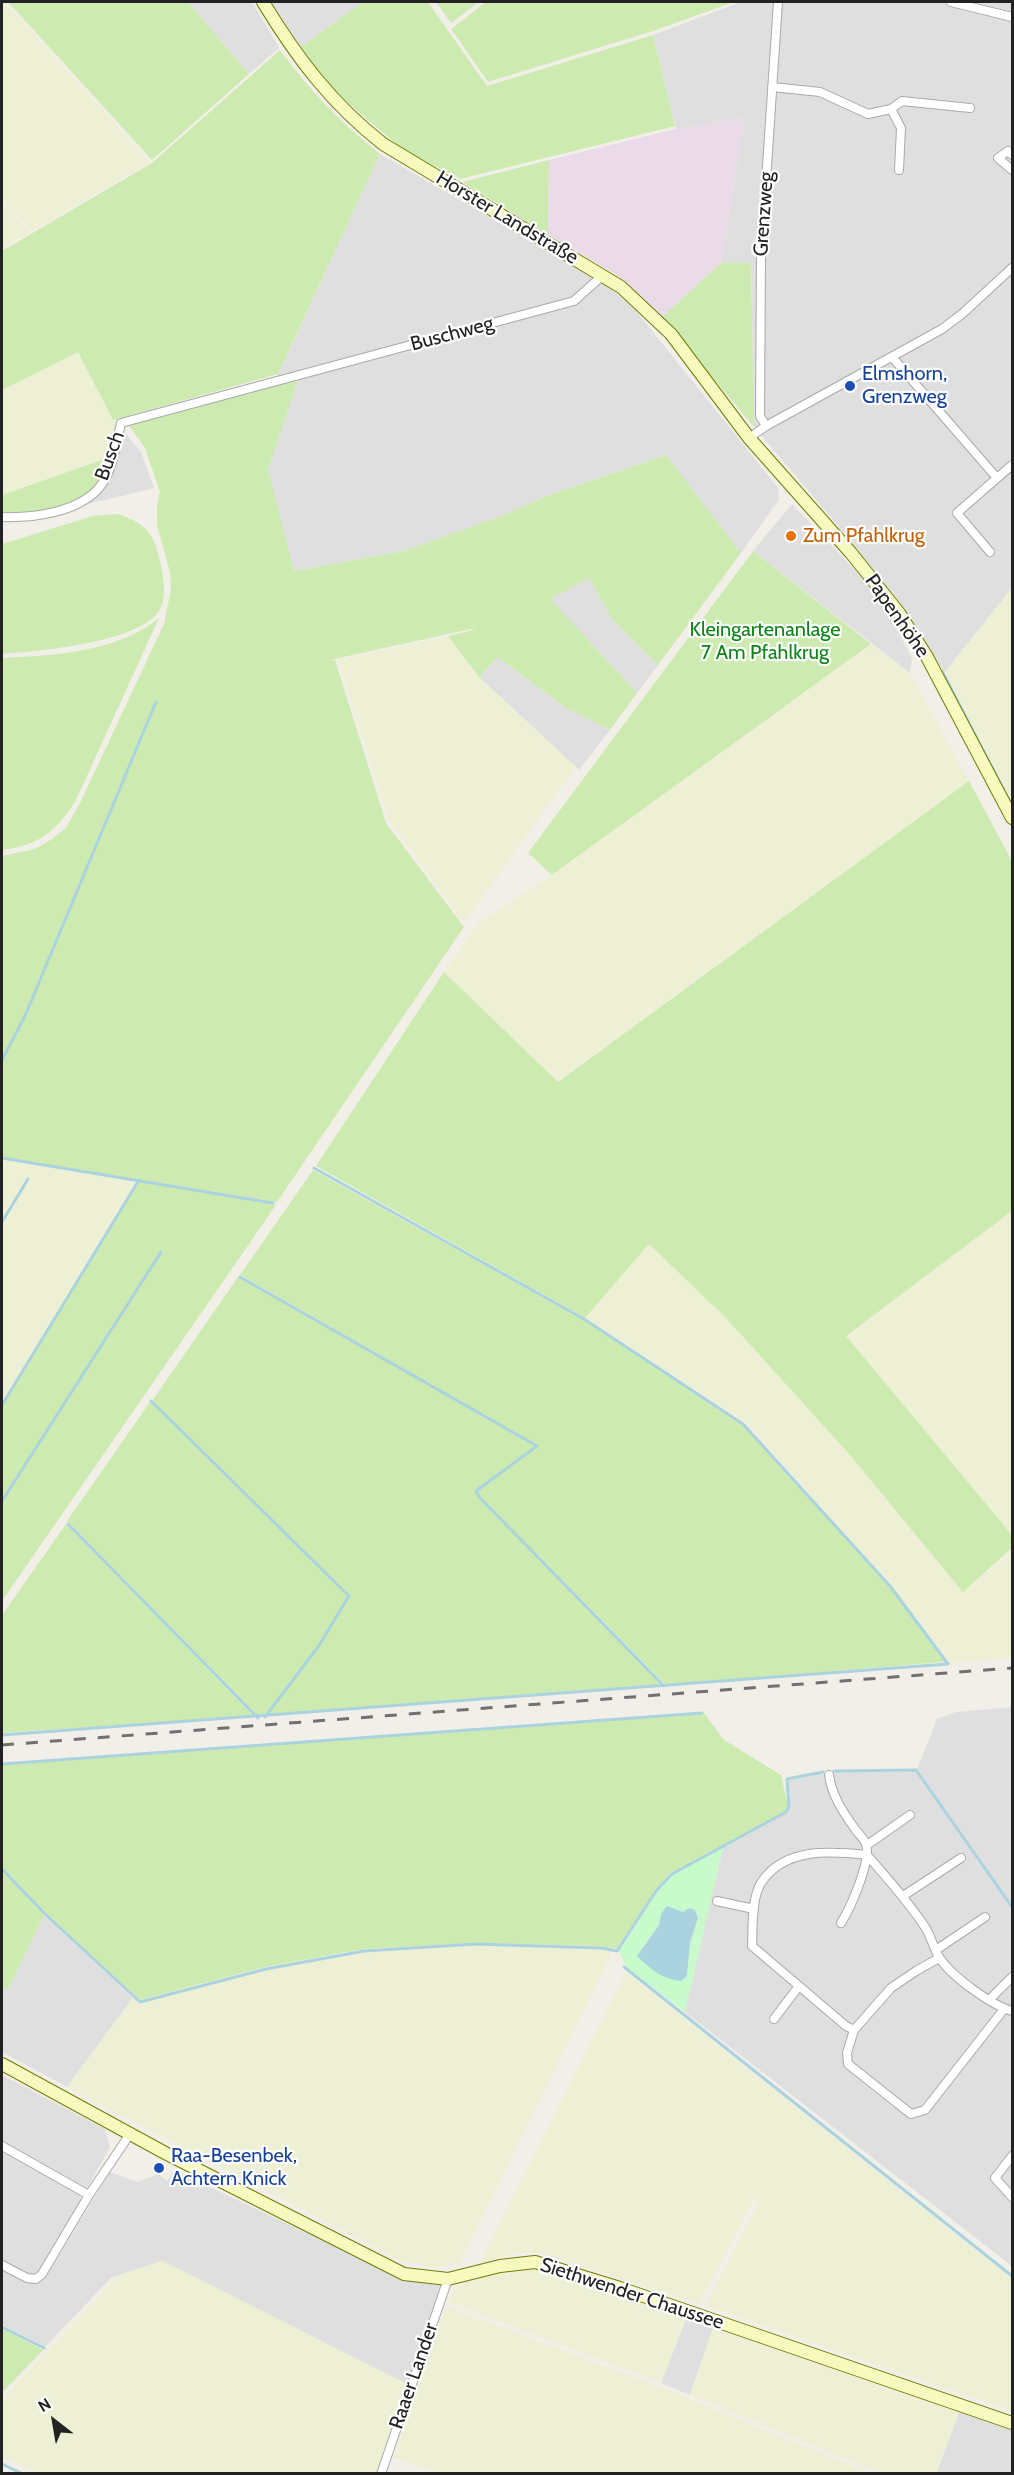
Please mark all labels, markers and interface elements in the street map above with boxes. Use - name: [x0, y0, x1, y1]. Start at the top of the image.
- street label: Horster Landstraße: [432, 166, 582, 270]
- street label: Grenzweg: [749, 171, 779, 257]
- street label: Buschweg: [408, 311, 496, 357]
- place label: Elmshorn, Grenzweg: [862, 362, 947, 409]
- marker: Elmshorn, Grenzweg: [843, 379, 857, 393]
- street label: Busch: [90, 428, 130, 484]
- place label: Zum Pfahlkrug: [803, 524, 925, 548]
- marker: Zum Pfahlkrug: [784, 529, 798, 543]
- street label: Papenhöhe: [860, 570, 934, 662]
- park label: Kleingartenanlage 7 Am Pfahlkrug: [690, 618, 840, 665]
- place label: Raa-Besenbek, Achtern Knick: [171, 2144, 297, 2191]
- marker: Raa-Besenbek, Achtern Knick: [152, 2161, 166, 2175]
- street label: Siethwender Chaussee: [537, 2253, 727, 2335]
- street label: Raaer Lander: [385, 2320, 443, 2432]
- north arrow: [24, 2391, 84, 2451]
- text: N: [35, 2394, 54, 2416]

